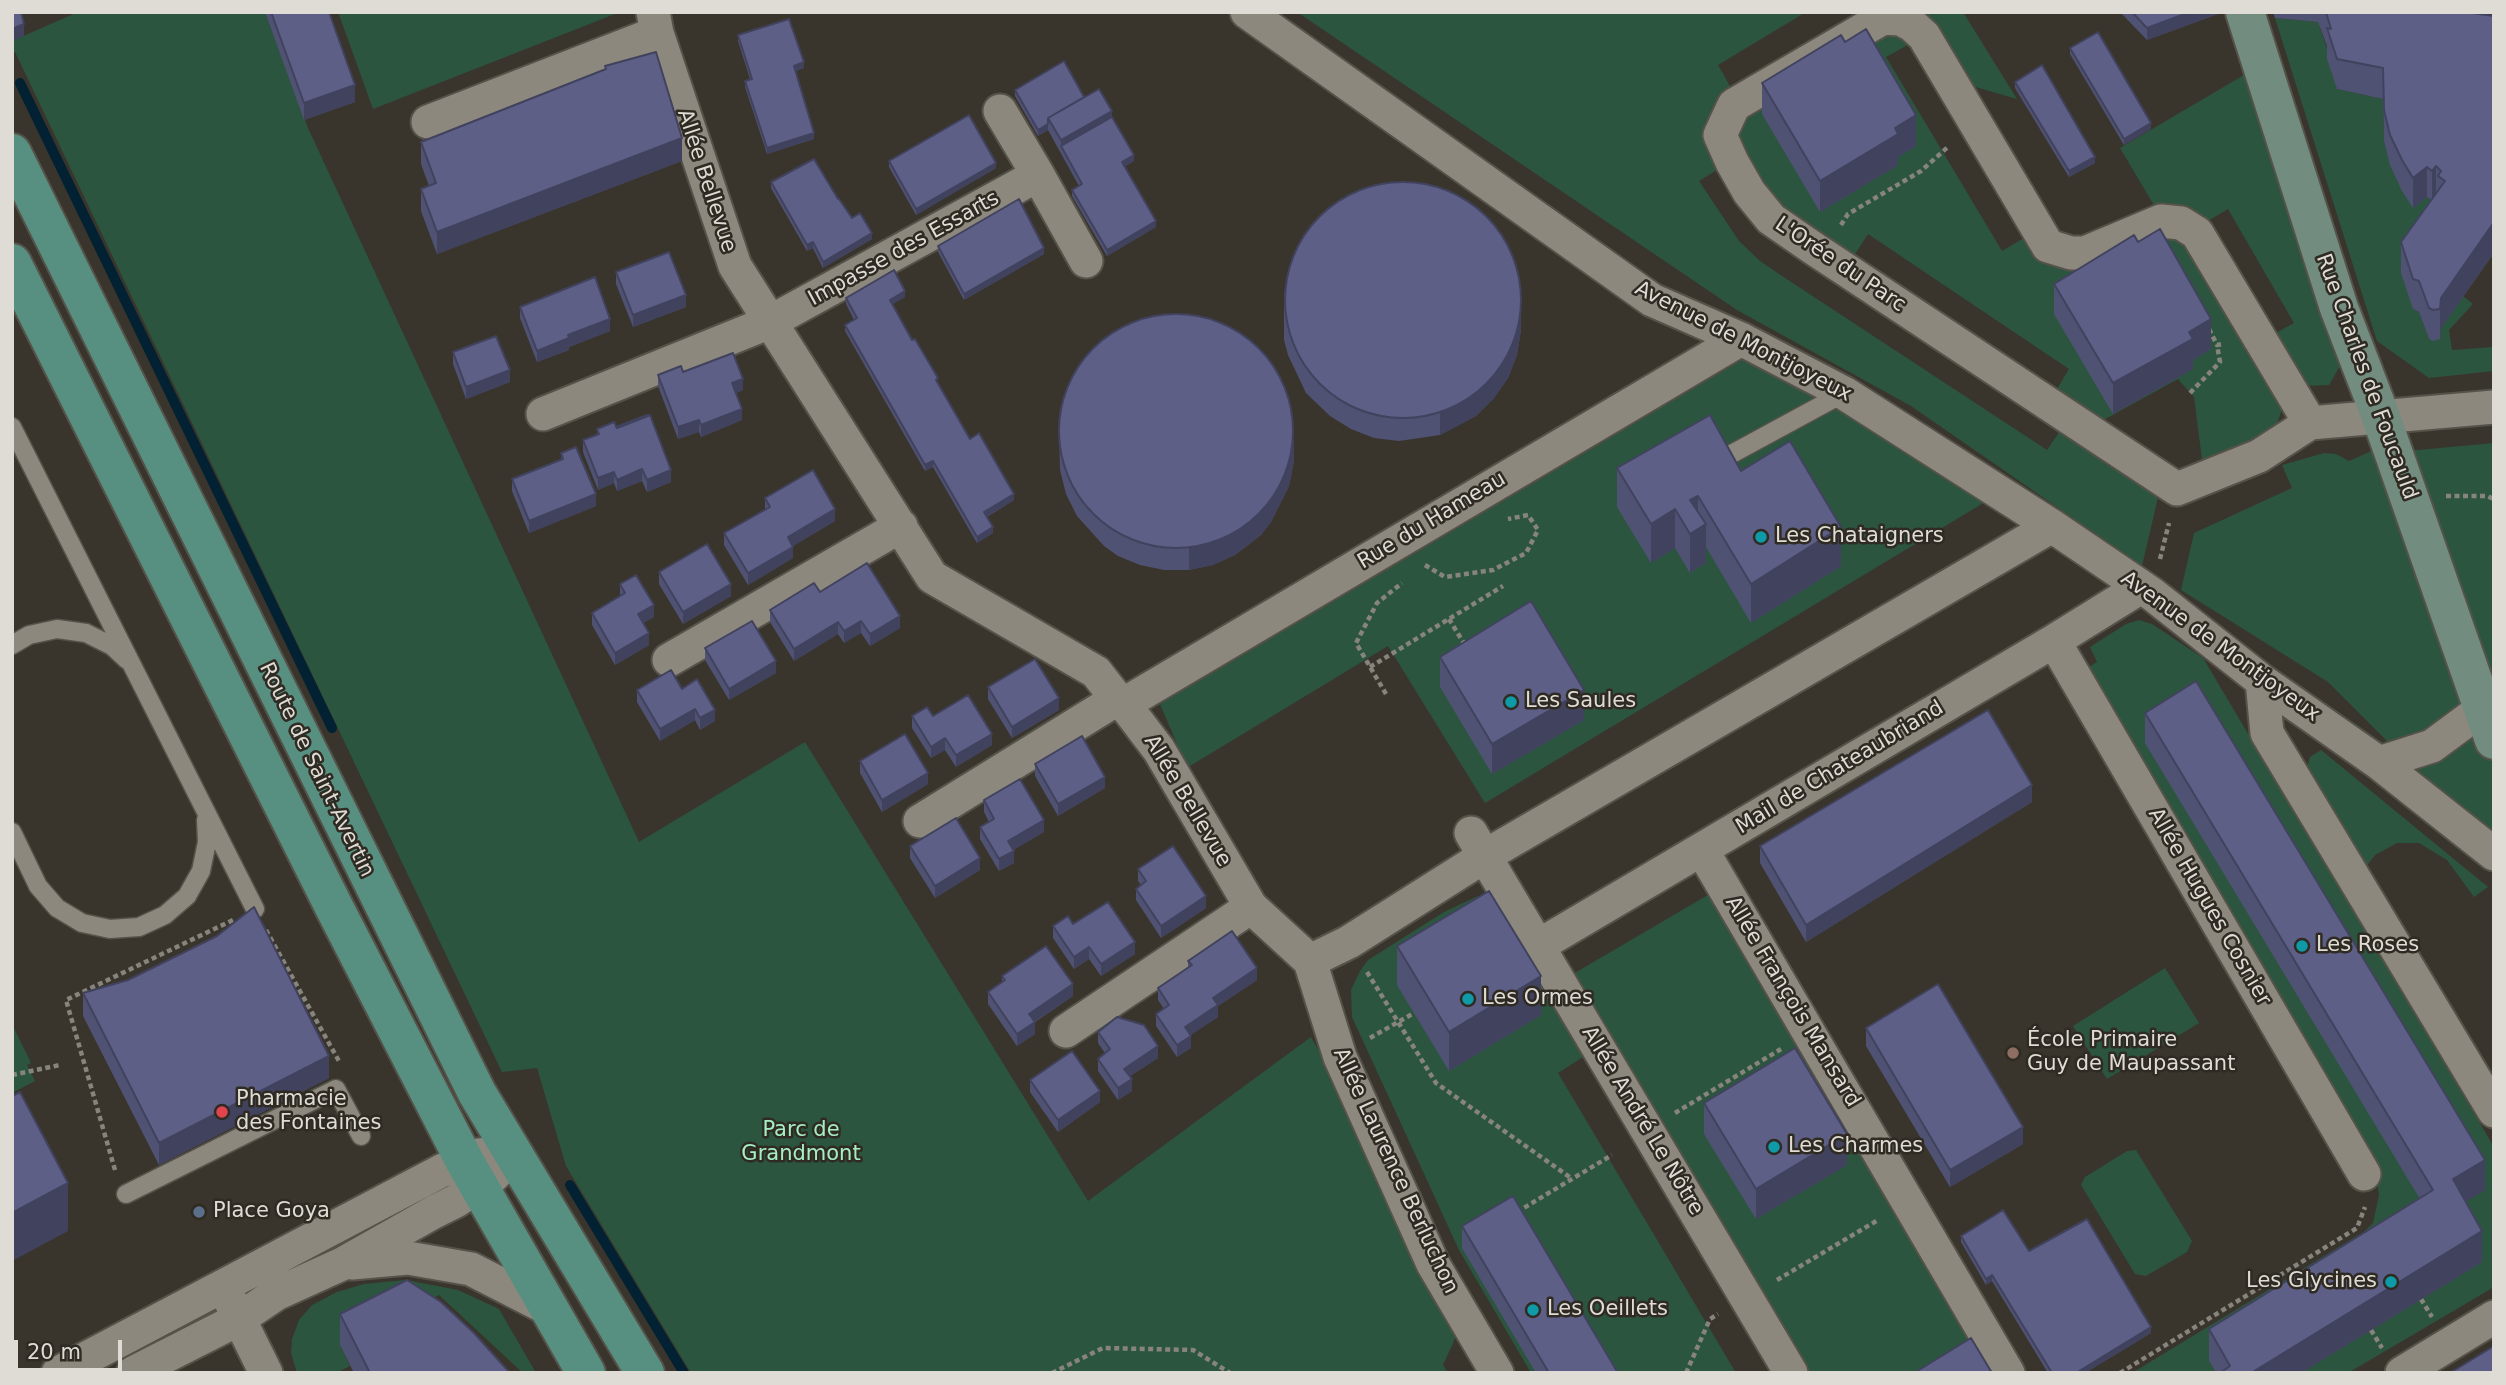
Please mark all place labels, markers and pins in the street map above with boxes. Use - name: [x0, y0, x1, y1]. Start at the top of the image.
- place label: Les Chataigners: [1775, 524, 1944, 550]
- marker: Les Chataigners: [1753, 529, 1769, 545]
- place label: Les Saules: [1525, 689, 1636, 715]
- marker: Les Saules: [1503, 694, 1519, 710]
- place label: Les Roses: [2316, 933, 2419, 959]
- marker: Les Roses: [2294, 938, 2310, 954]
- place label: Les Ormes: [1482, 986, 1593, 1012]
- marker: Les Ormes: [1460, 991, 1476, 1007]
- place label: École Primaire Guy de Maupassant: [2027, 1028, 2235, 1078]
- marker: École Primaire Guy de Maupassant: [2005, 1045, 2021, 1061]
- place label: Pharmacie des Fontaines: [236, 1087, 381, 1137]
- marker: Pharmacie des Fontaines: [214, 1104, 230, 1120]
- place label: Les Charmes: [1788, 1134, 1923, 1160]
- marker: Les Charmes: [1766, 1139, 1782, 1155]
- place label: Place Goya: [213, 1199, 330, 1225]
- marker: Place Goya: [191, 1204, 207, 1220]
- place label: Les Glycines: [2246, 1269, 2377, 1295]
- marker: Les Glycines: [2383, 1274, 2399, 1290]
- place label: Les Oeillets: [1547, 1297, 1668, 1323]
- marker: Les Oeillets: [1525, 1302, 1541, 1318]

